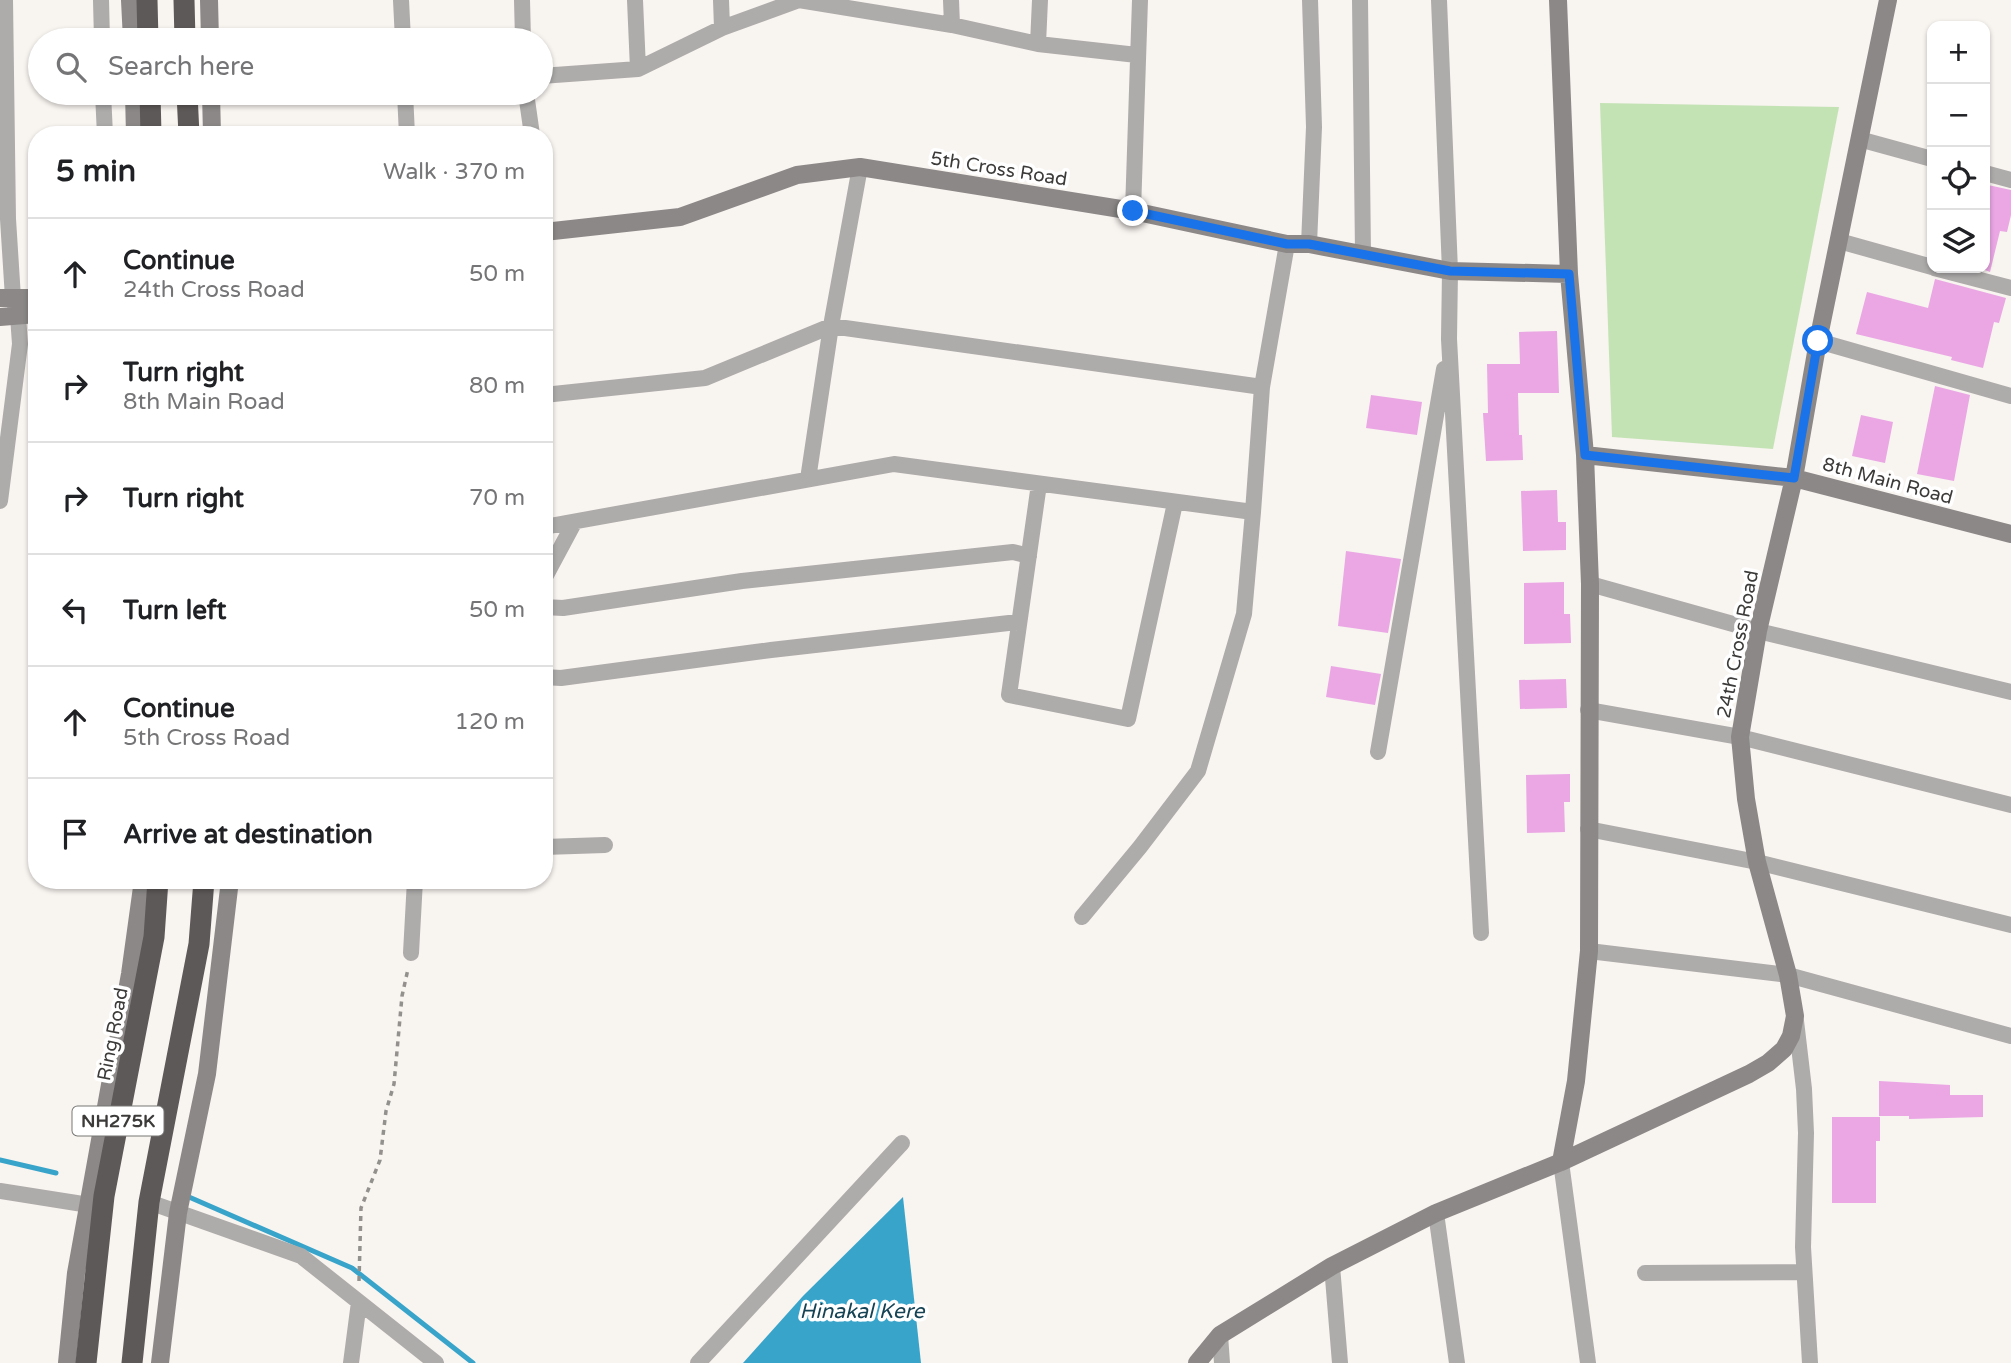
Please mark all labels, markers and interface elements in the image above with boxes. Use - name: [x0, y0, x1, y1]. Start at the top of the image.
- map controls: [1927, 21, 1990, 273]
- button: +: [1927, 21, 1990, 84]
- search box: [28, 28, 553, 105]
- icon: search: [52, 48, 90, 86]
- text: Search here: [108, 51, 254, 82]
- button: −: [1927, 84, 1990, 147]
- street label: 5th Cross Road: [929, 147, 1069, 191]
- button: locate: [1927, 147, 1990, 210]
- text: 5 min: [56, 153, 136, 190]
- text: Walk · 370 m: [383, 158, 525, 186]
- route end: [1117, 195, 1148, 226]
- button: layers: [1927, 210, 1990, 273]
- text: Continue: [123, 245, 235, 276]
- icon: ahead: [56, 255, 94, 293]
- text: 50 m: [469, 260, 525, 288]
- text: 24th Cross Road: [123, 276, 305, 304]
- route start: [1802, 325, 1833, 356]
- text: Turn right: [123, 357, 244, 388]
- icon: right: [56, 367, 94, 405]
- text: 80 m: [469, 372, 525, 400]
- text: 8th Main Road: [123, 388, 285, 416]
- street label: 8th Main Road: [1820, 453, 1955, 509]
- icon: right: [56, 479, 94, 517]
- text: Turn right: [123, 483, 244, 514]
- text: 70 m: [469, 484, 525, 512]
- street label: 24th Cross Road: [1713, 568, 1763, 720]
- icon: left: [56, 591, 94, 629]
- text: Turn left: [123, 595, 226, 626]
- text: 50 m: [469, 596, 525, 624]
- text: Continue: [123, 693, 235, 724]
- icon: ahead: [56, 703, 94, 741]
- text: 120 m: [455, 708, 525, 736]
- text: 5th Cross Road: [123, 724, 290, 752]
- icon: arrive: [56, 815, 94, 853]
- text: Arrive at destination: [123, 819, 373, 850]
- street label: Ring Road: [93, 986, 133, 1083]
- road number: NH275K: [72, 1106, 164, 1136]
- water label: Hinakal Kere: [800, 1299, 925, 1324]

